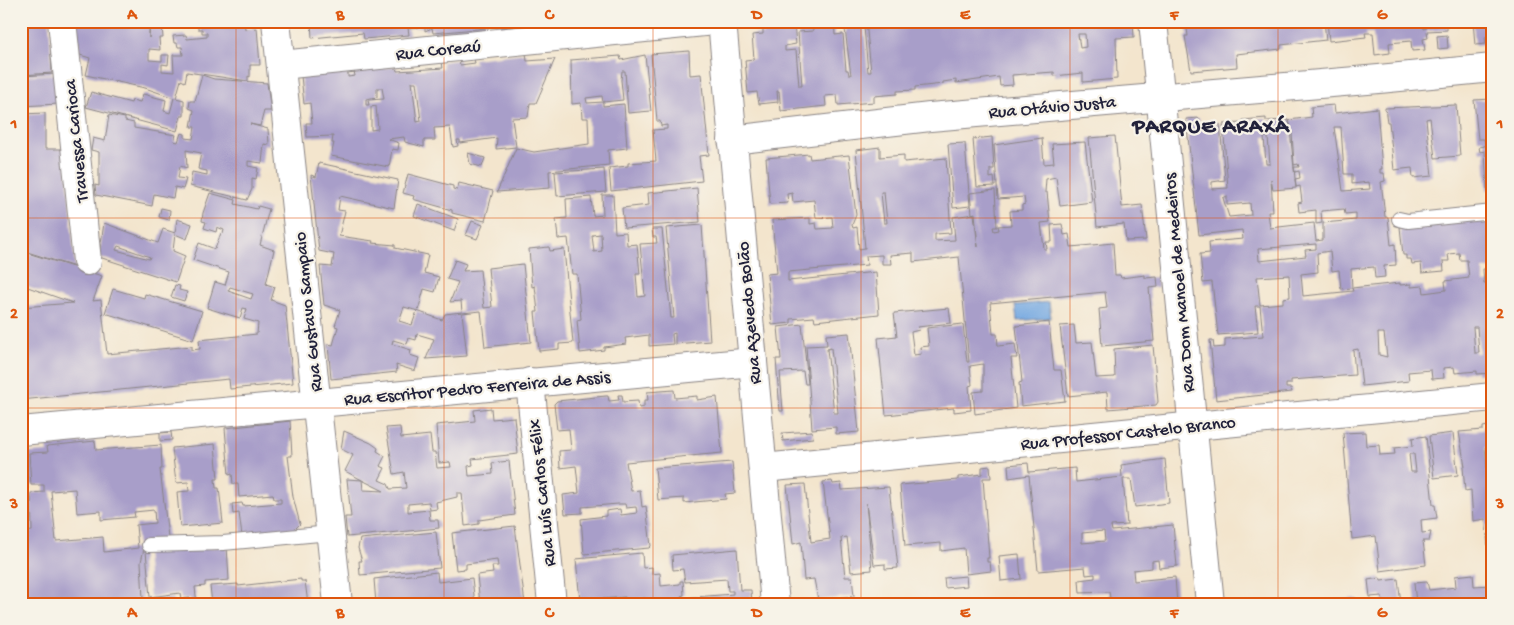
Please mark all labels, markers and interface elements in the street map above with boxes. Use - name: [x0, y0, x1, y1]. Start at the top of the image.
- text: A: [126, 7, 138, 26]
- text: B: [335, 7, 345, 26]
- text: C: [544, 7, 555, 26]
- text: D: [750, 7, 763, 26]
- text: E: [960, 7, 971, 26]
- text: F: [1169, 7, 1180, 26]
- text: G: [1377, 7, 1388, 26]
- street label: Rua Coreaú: [395, 37, 482, 66]
- street label: Travessa Carioca: [60, 77, 94, 204]
- street label: Rua Otávio Justa: [988, 92, 1118, 125]
- district label: PARQUE ARAXÁ: [1131, 115, 1291, 141]
- text: 1: [10, 116, 17, 135]
- text: 1: [1496, 116, 1503, 135]
- street label: Rua Dom Manoel de Medeiros: [1160, 171, 1201, 393]
- street label: Rua Gustavo Sampaio: [291, 231, 328, 393]
- street label: Rua Azevedo Bolão: [734, 241, 767, 385]
- text: 2: [10, 306, 18, 325]
- text: 2: [1496, 306, 1504, 325]
- street label: Rua Escritor Pedro Ferreira de Assis: [343, 367, 612, 412]
- street label: Rua Professor Castelo Branco: [1020, 413, 1237, 456]
- street label: Rua Luís Carlos Félix: [525, 417, 562, 567]
- text: 3: [9, 496, 18, 515]
- text: 3: [1495, 496, 1504, 515]
- text: A: [126, 605, 138, 624]
- text: B: [335, 605, 345, 624]
- text: C: [544, 605, 555, 624]
- text: D: [750, 605, 763, 624]
- text: E: [960, 605, 971, 624]
- text: F: [1169, 605, 1180, 624]
- text: G: [1377, 605, 1388, 624]

